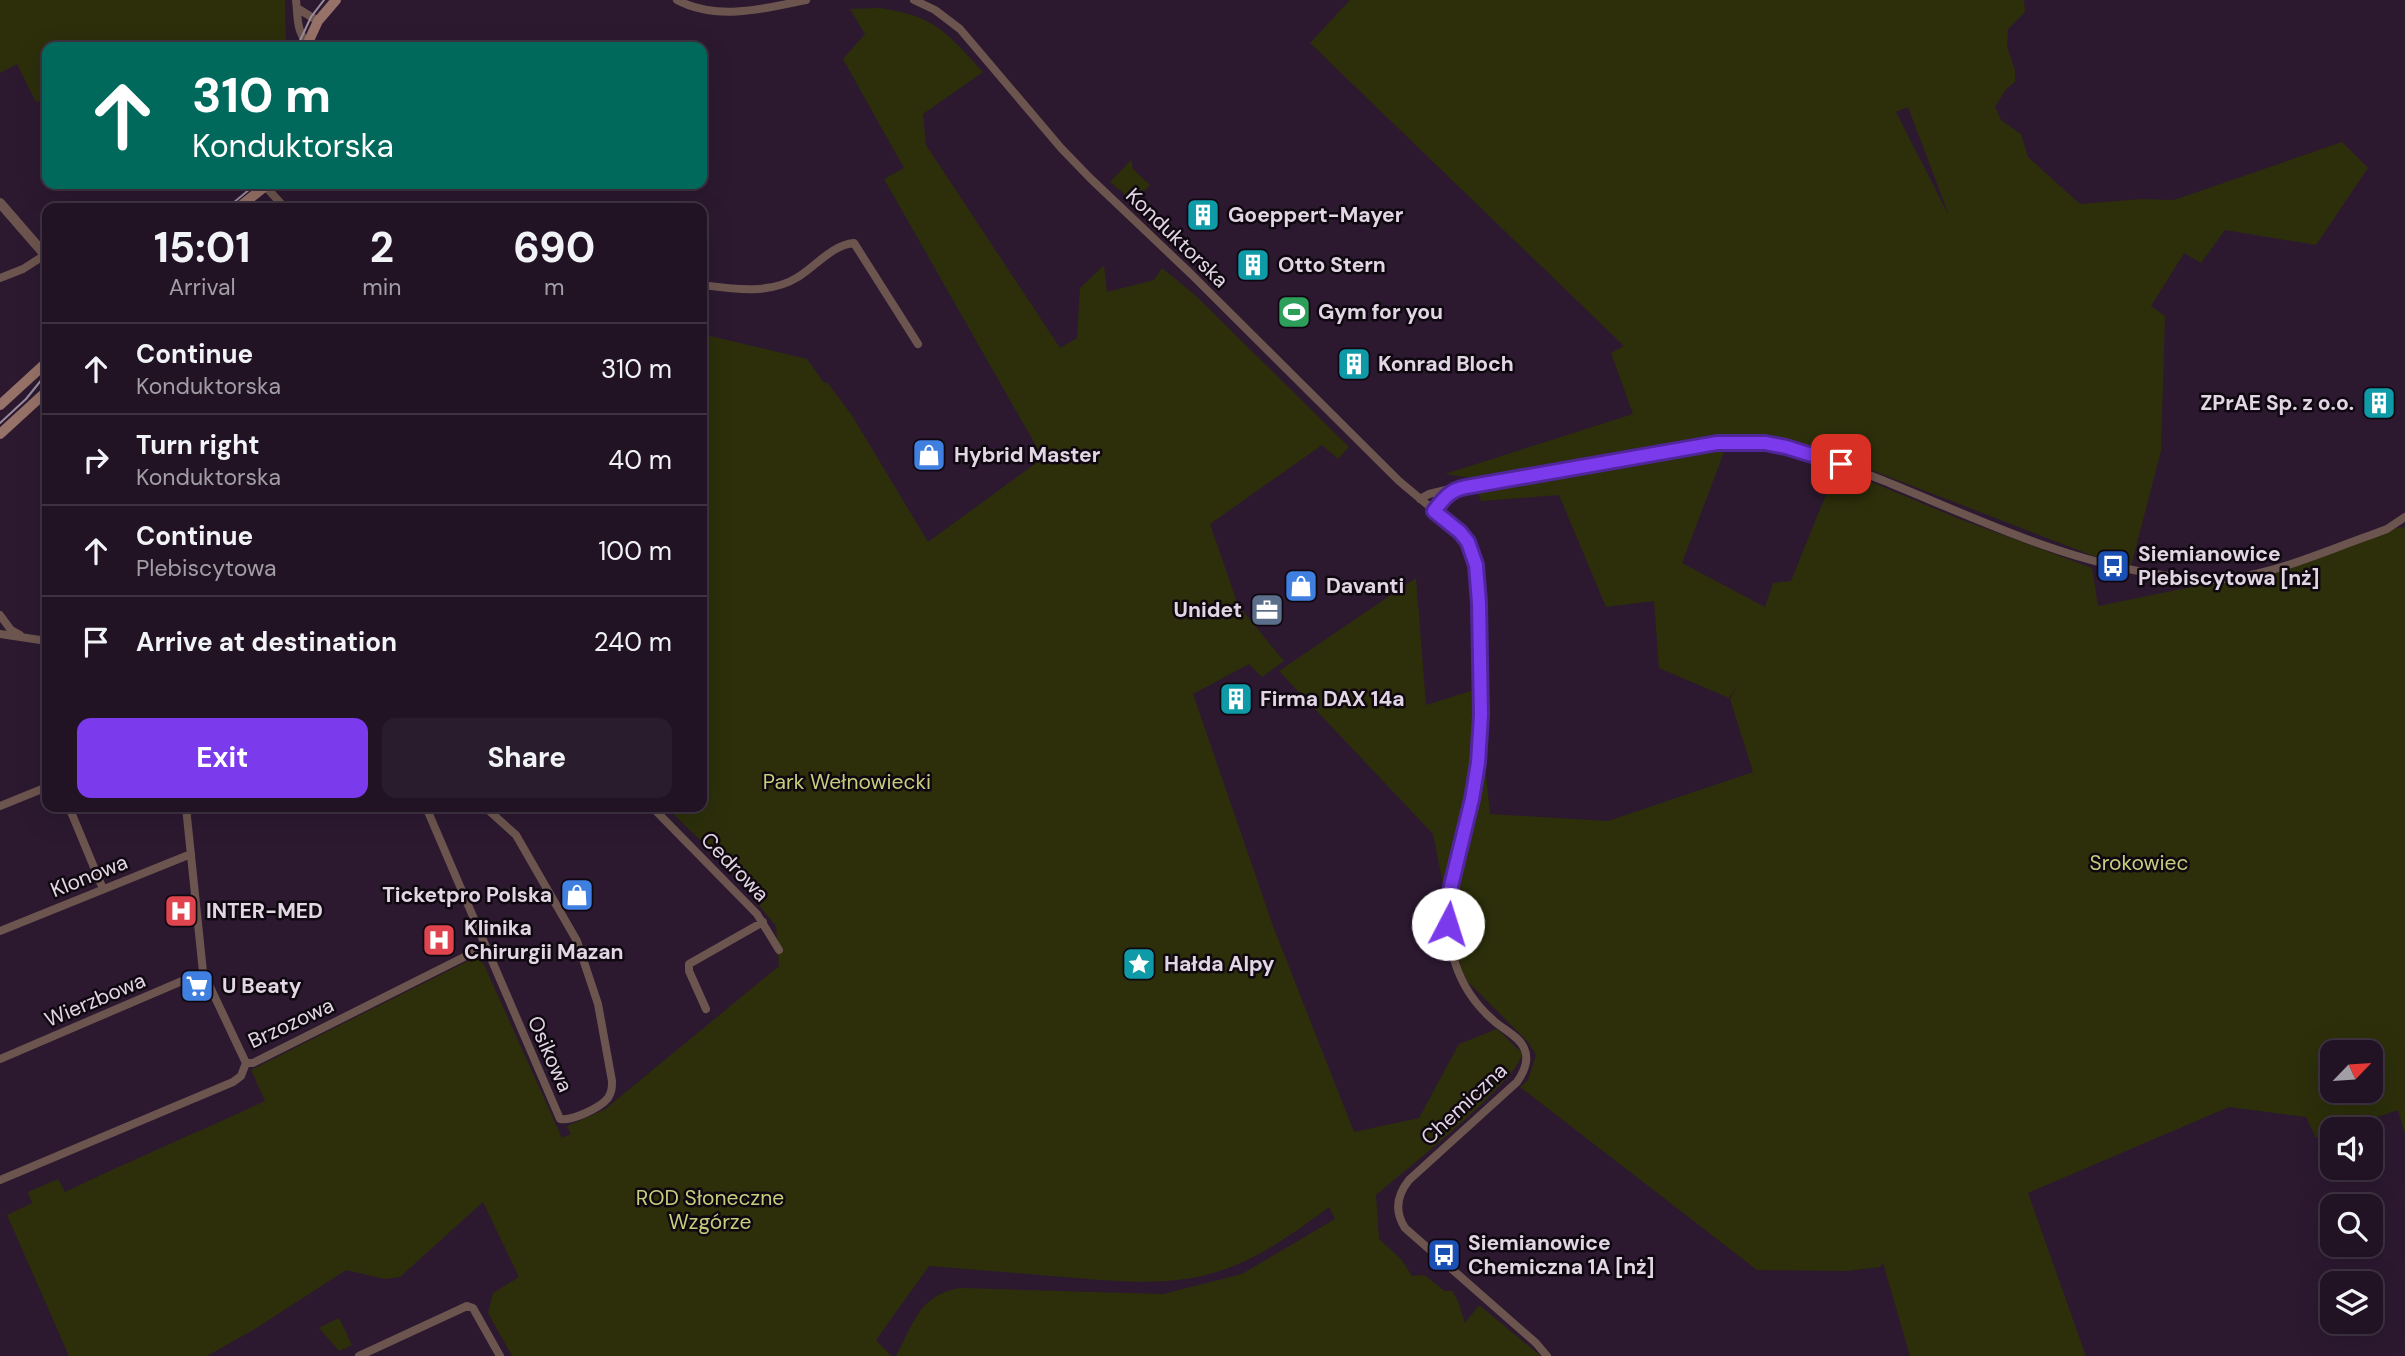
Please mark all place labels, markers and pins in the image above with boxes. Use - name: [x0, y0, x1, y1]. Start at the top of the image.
- building icon: Goeppert-Mayer: [1184, 196, 1222, 234]
- place label: Goeppert-Mayer: [1228, 201, 1404, 229]
- building icon: Otto Stern: [1234, 246, 1272, 284]
- place label: Otto Stern: [1278, 251, 1386, 279]
- sports icon: Gym for you: [1275, 293, 1313, 331]
- place label: Gym for you: [1318, 298, 1443, 326]
- building icon: Konrad Bloch: [1335, 345, 1373, 383]
- place label: Konrad Bloch: [1378, 350, 1514, 378]
- building icon: ZPrAE Sp. z o.o.: [2360, 384, 2398, 422]
- place label: ZPrAE Sp. z o.o.: [2200, 389, 2354, 417]
- pin: [1811, 434, 1871, 494]
- shop icon: Hybrid Master: [910, 436, 948, 474]
- place label: Hybrid Master: [954, 441, 1101, 469]
- place label: Siemianowice Plebiscytowa [nż]: [2138, 540, 2320, 592]
- bus stop icon: Siemianowice Plebiscytowa [nż]: [2094, 547, 2132, 585]
- shop icon: Davanti: [1282, 567, 1320, 605]
- place label: Davanti: [1326, 572, 1404, 600]
- office icon: Unidet: [1248, 591, 1286, 629]
- place label: Unidet: [1174, 596, 1242, 624]
- building icon: Firma DAX 14a: [1217, 680, 1255, 718]
- place label: Firma DAX 14a: [1260, 685, 1404, 713]
- shop icon: Ticketpro Polska: [558, 876, 596, 914]
- place label: Ticketpro Polska: [382, 881, 552, 909]
- hospital icon: INTER-MED: [162, 892, 200, 930]
- place label: INTER-MED: [206, 897, 323, 925]
- place label: Klinika Chirurgii Mazan: [464, 914, 624, 966]
- hospital icon: Klinika Chirurgii Mazan: [420, 921, 458, 959]
- place icon: Hałda Alpy: [1120, 945, 1158, 983]
- place label: Hałda Alpy: [1164, 950, 1275, 978]
- supermarket icon: U Beaty: [178, 967, 216, 1005]
- place label: U Beaty: [222, 972, 302, 1000]
- place label: Siemianowice Chemiczna 1A [nż]: [1468, 1229, 1654, 1281]
- bus stop icon: Siemianowice Chemiczna 1A [nż]: [1425, 1236, 1463, 1274]

